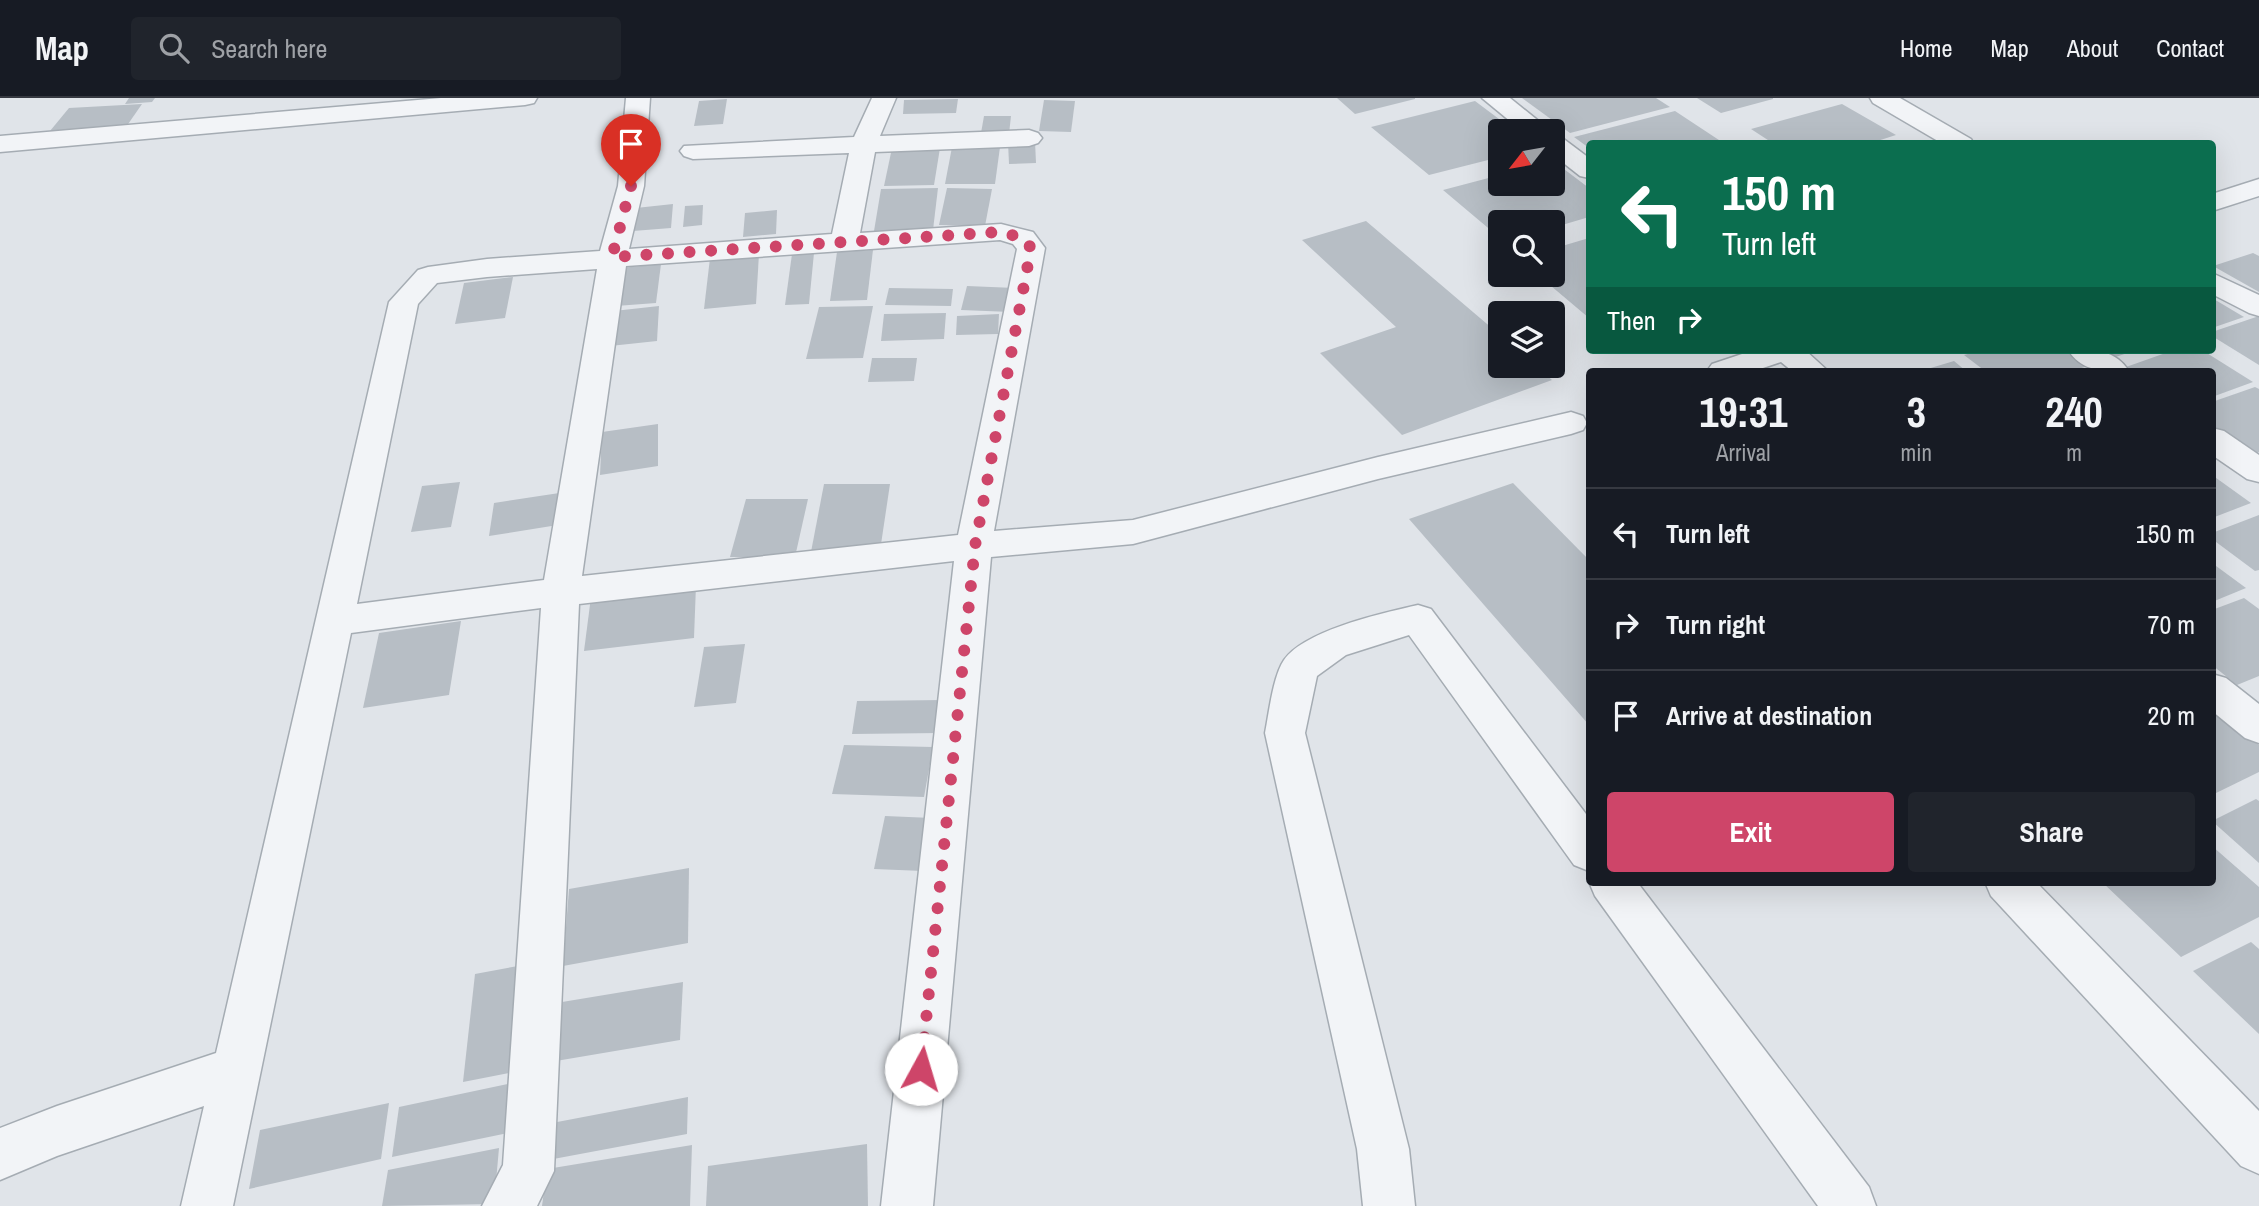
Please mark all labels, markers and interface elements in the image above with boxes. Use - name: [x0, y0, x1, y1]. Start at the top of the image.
- search box: [131, 17, 621, 80]
- text: Map: [35, 26, 89, 70]
- icon: search: [155, 29, 193, 67]
- text: Search here: [211, 31, 327, 66]
- text: Home: [1900, 32, 1952, 64]
- text: Map: [1990, 32, 2029, 64]
- text: About: [2067, 32, 2118, 64]
- text: Contact: [2156, 32, 2224, 64]
- pin: [601, 114, 661, 186]
- north arrow: [1488, 119, 1564, 196]
- map controls: [1488, 119, 1565, 378]
- icon: arrive: [612, 125, 650, 163]
- text: 150 m: [1722, 159, 1836, 225]
- icon: left: [1607, 168, 1698, 259]
- button: search: [1488, 210, 1565, 287]
- text: Turn left: [1722, 222, 1816, 265]
- button: layers: [1488, 301, 1565, 378]
- icon: right: [1670, 301, 1708, 339]
- text: Then: [1607, 303, 1656, 338]
- text: 19:31: [1699, 384, 1787, 440]
- text: 3: [1907, 384, 1926, 440]
- text: 240: [2045, 384, 2103, 440]
- text: Arrival: [1716, 437, 1771, 468]
- text: min: [1901, 437, 1932, 468]
- text: m: [2066, 437, 2082, 468]
- icon: left: [1607, 515, 1645, 553]
- text: Turn left: [1666, 516, 1750, 551]
- text: 150 m: [2136, 516, 2195, 551]
- icon: right: [1607, 606, 1645, 644]
- text: Turn right: [1666, 607, 1765, 642]
- text: 70 m: [2148, 607, 2195, 642]
- icon: arrive: [1607, 697, 1645, 735]
- text: Arrive at destination: [1666, 698, 1872, 733]
- text: 20 m: [2148, 698, 2195, 733]
- button: Exit: [1607, 792, 1894, 872]
- button: Share: [1908, 792, 2195, 872]
- position arrow: [884, 1032, 958, 1106]

